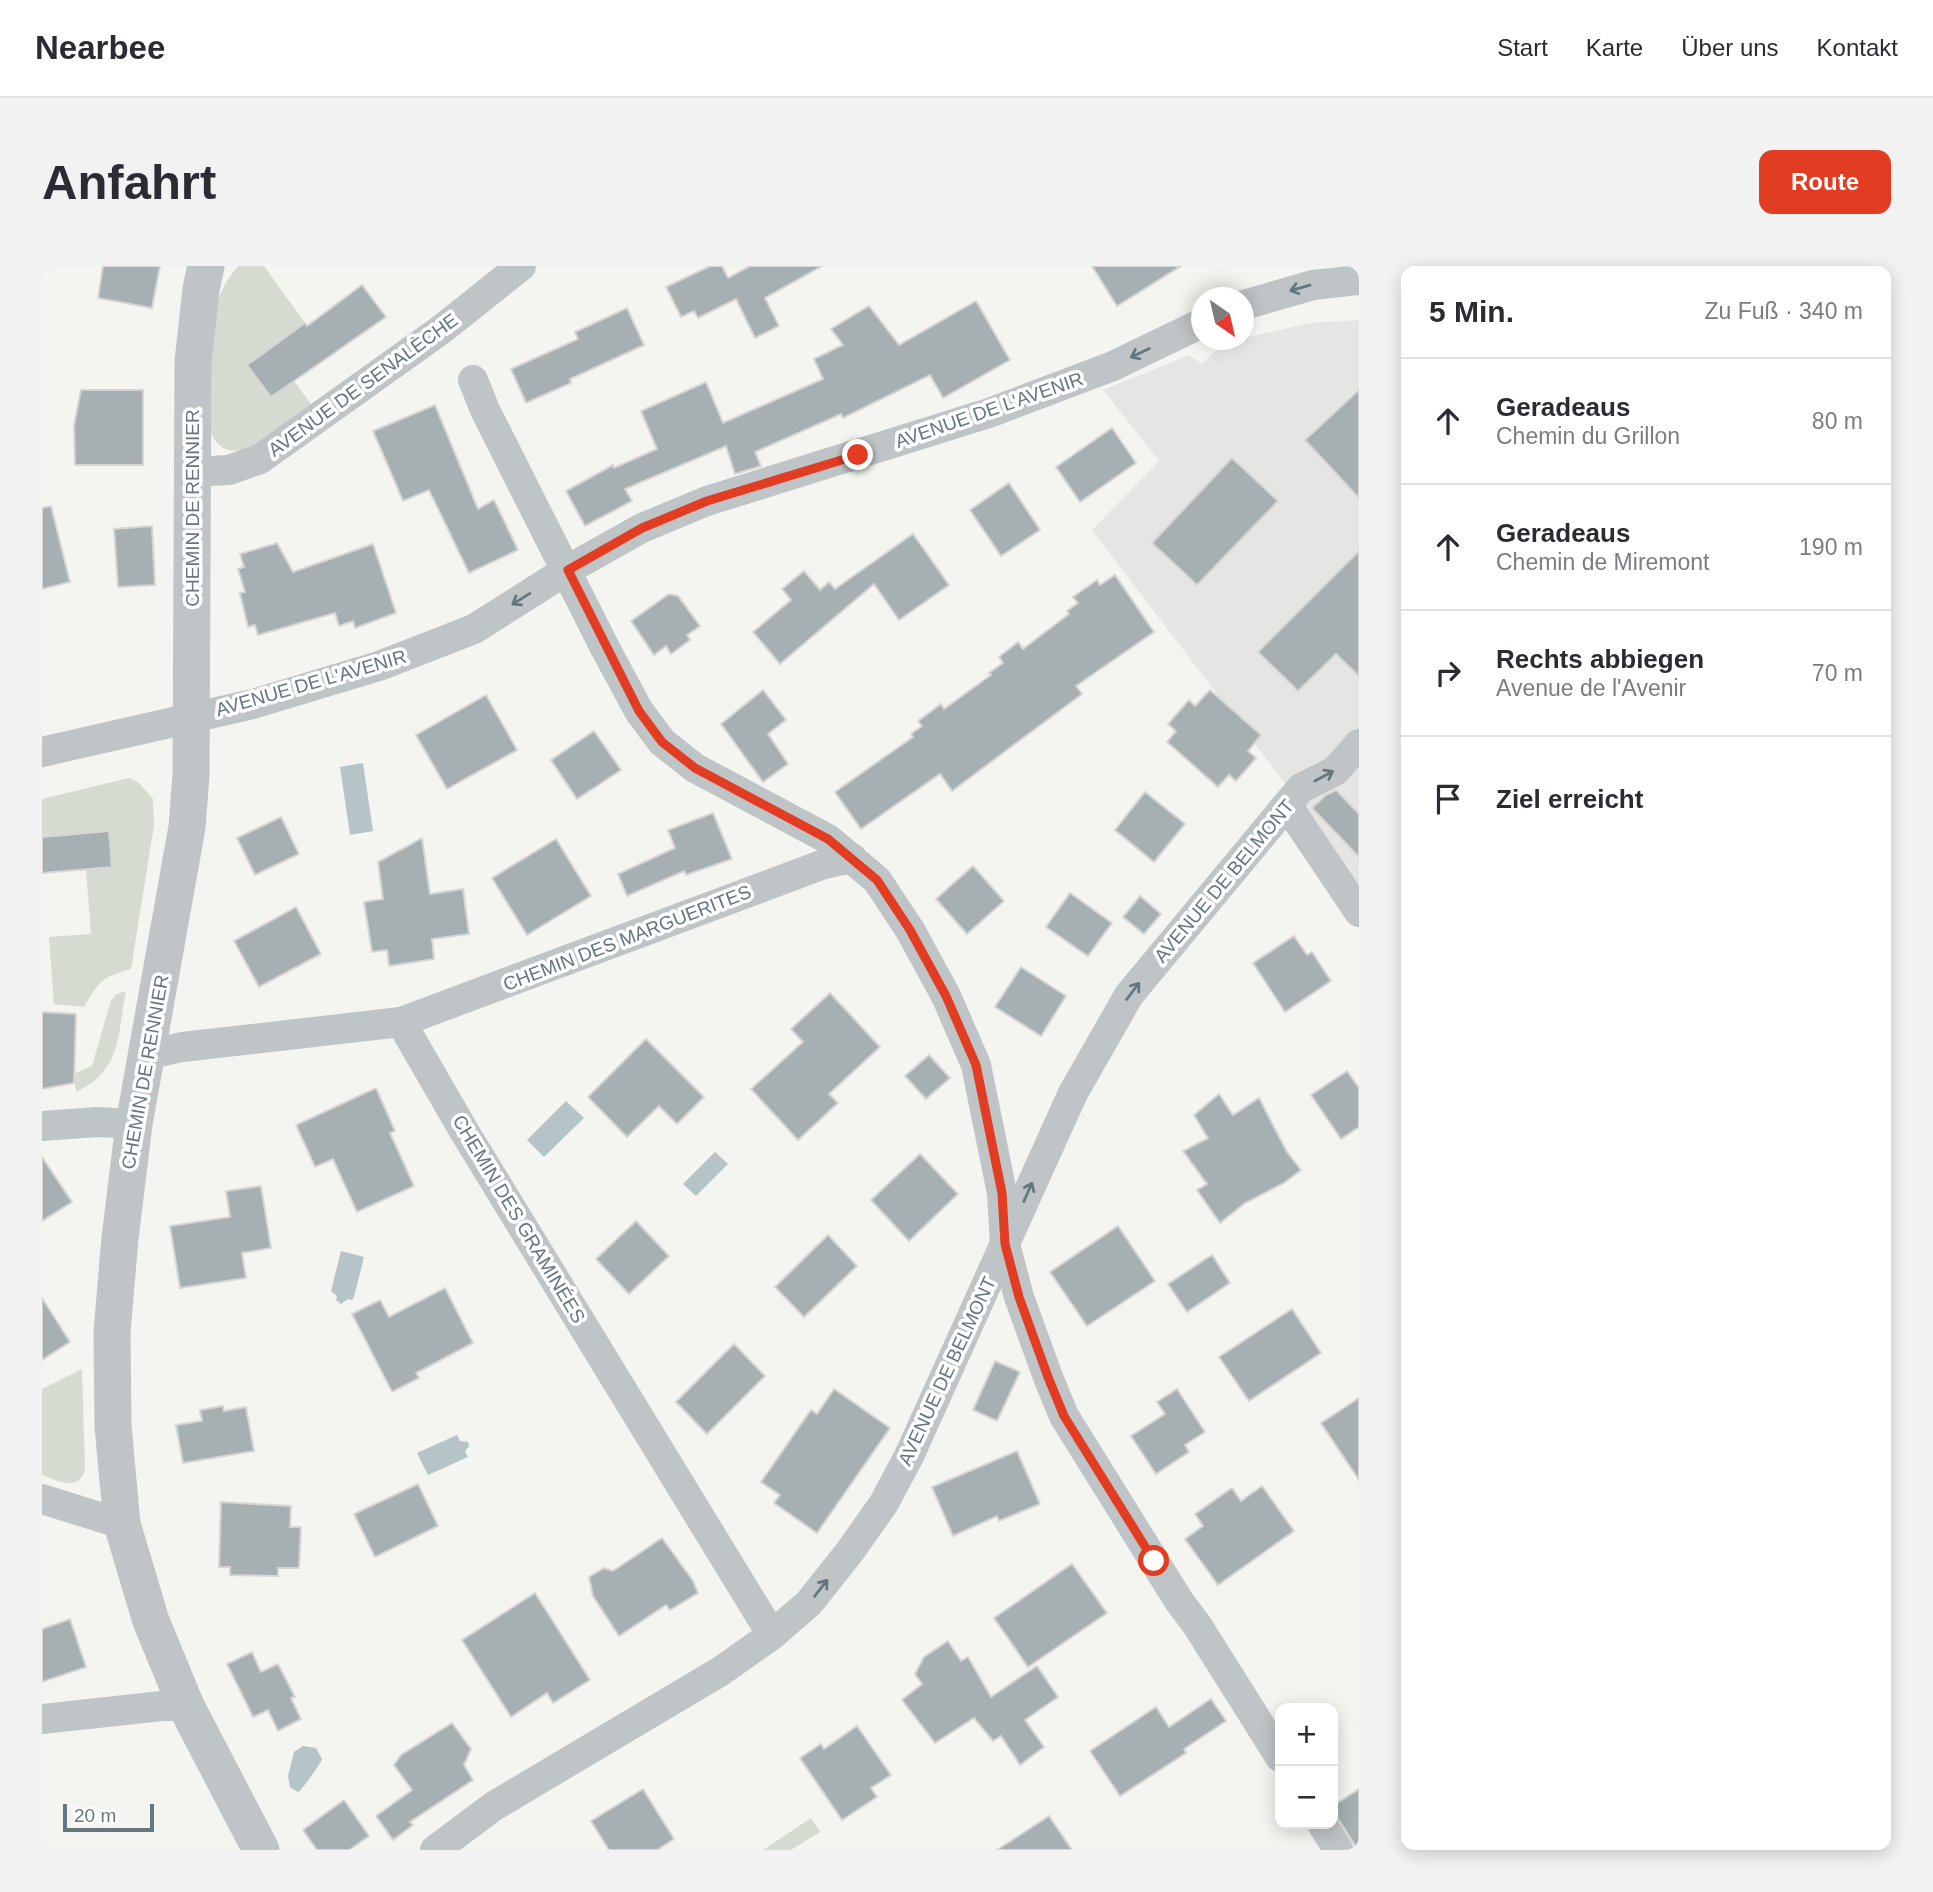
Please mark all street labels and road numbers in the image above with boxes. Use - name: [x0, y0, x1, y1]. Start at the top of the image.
- street label: AVENUE DE SENALÈCHE: [264, 309, 462, 461]
- street label: AVENUE DE L'AVENIR: [892, 368, 1086, 452]
- street label: CHEMIN DE RENNIER: [182, 409, 203, 607]
- street label: AVENUE DE L'AVENIR: [213, 646, 409, 720]
- street label: AVENUE DE BELMONT: [1150, 795, 1298, 966]
- street label: CHEMIN DES MARGUERITES: [500, 881, 754, 995]
- street label: CHEMIN DE RENNIER: [118, 973, 172, 1171]
- street label: CHEMIN DES GRAMINÉES: [449, 1111, 589, 1327]
- street label: AVENUE DE BELMONT: [894, 1273, 1000, 1469]

